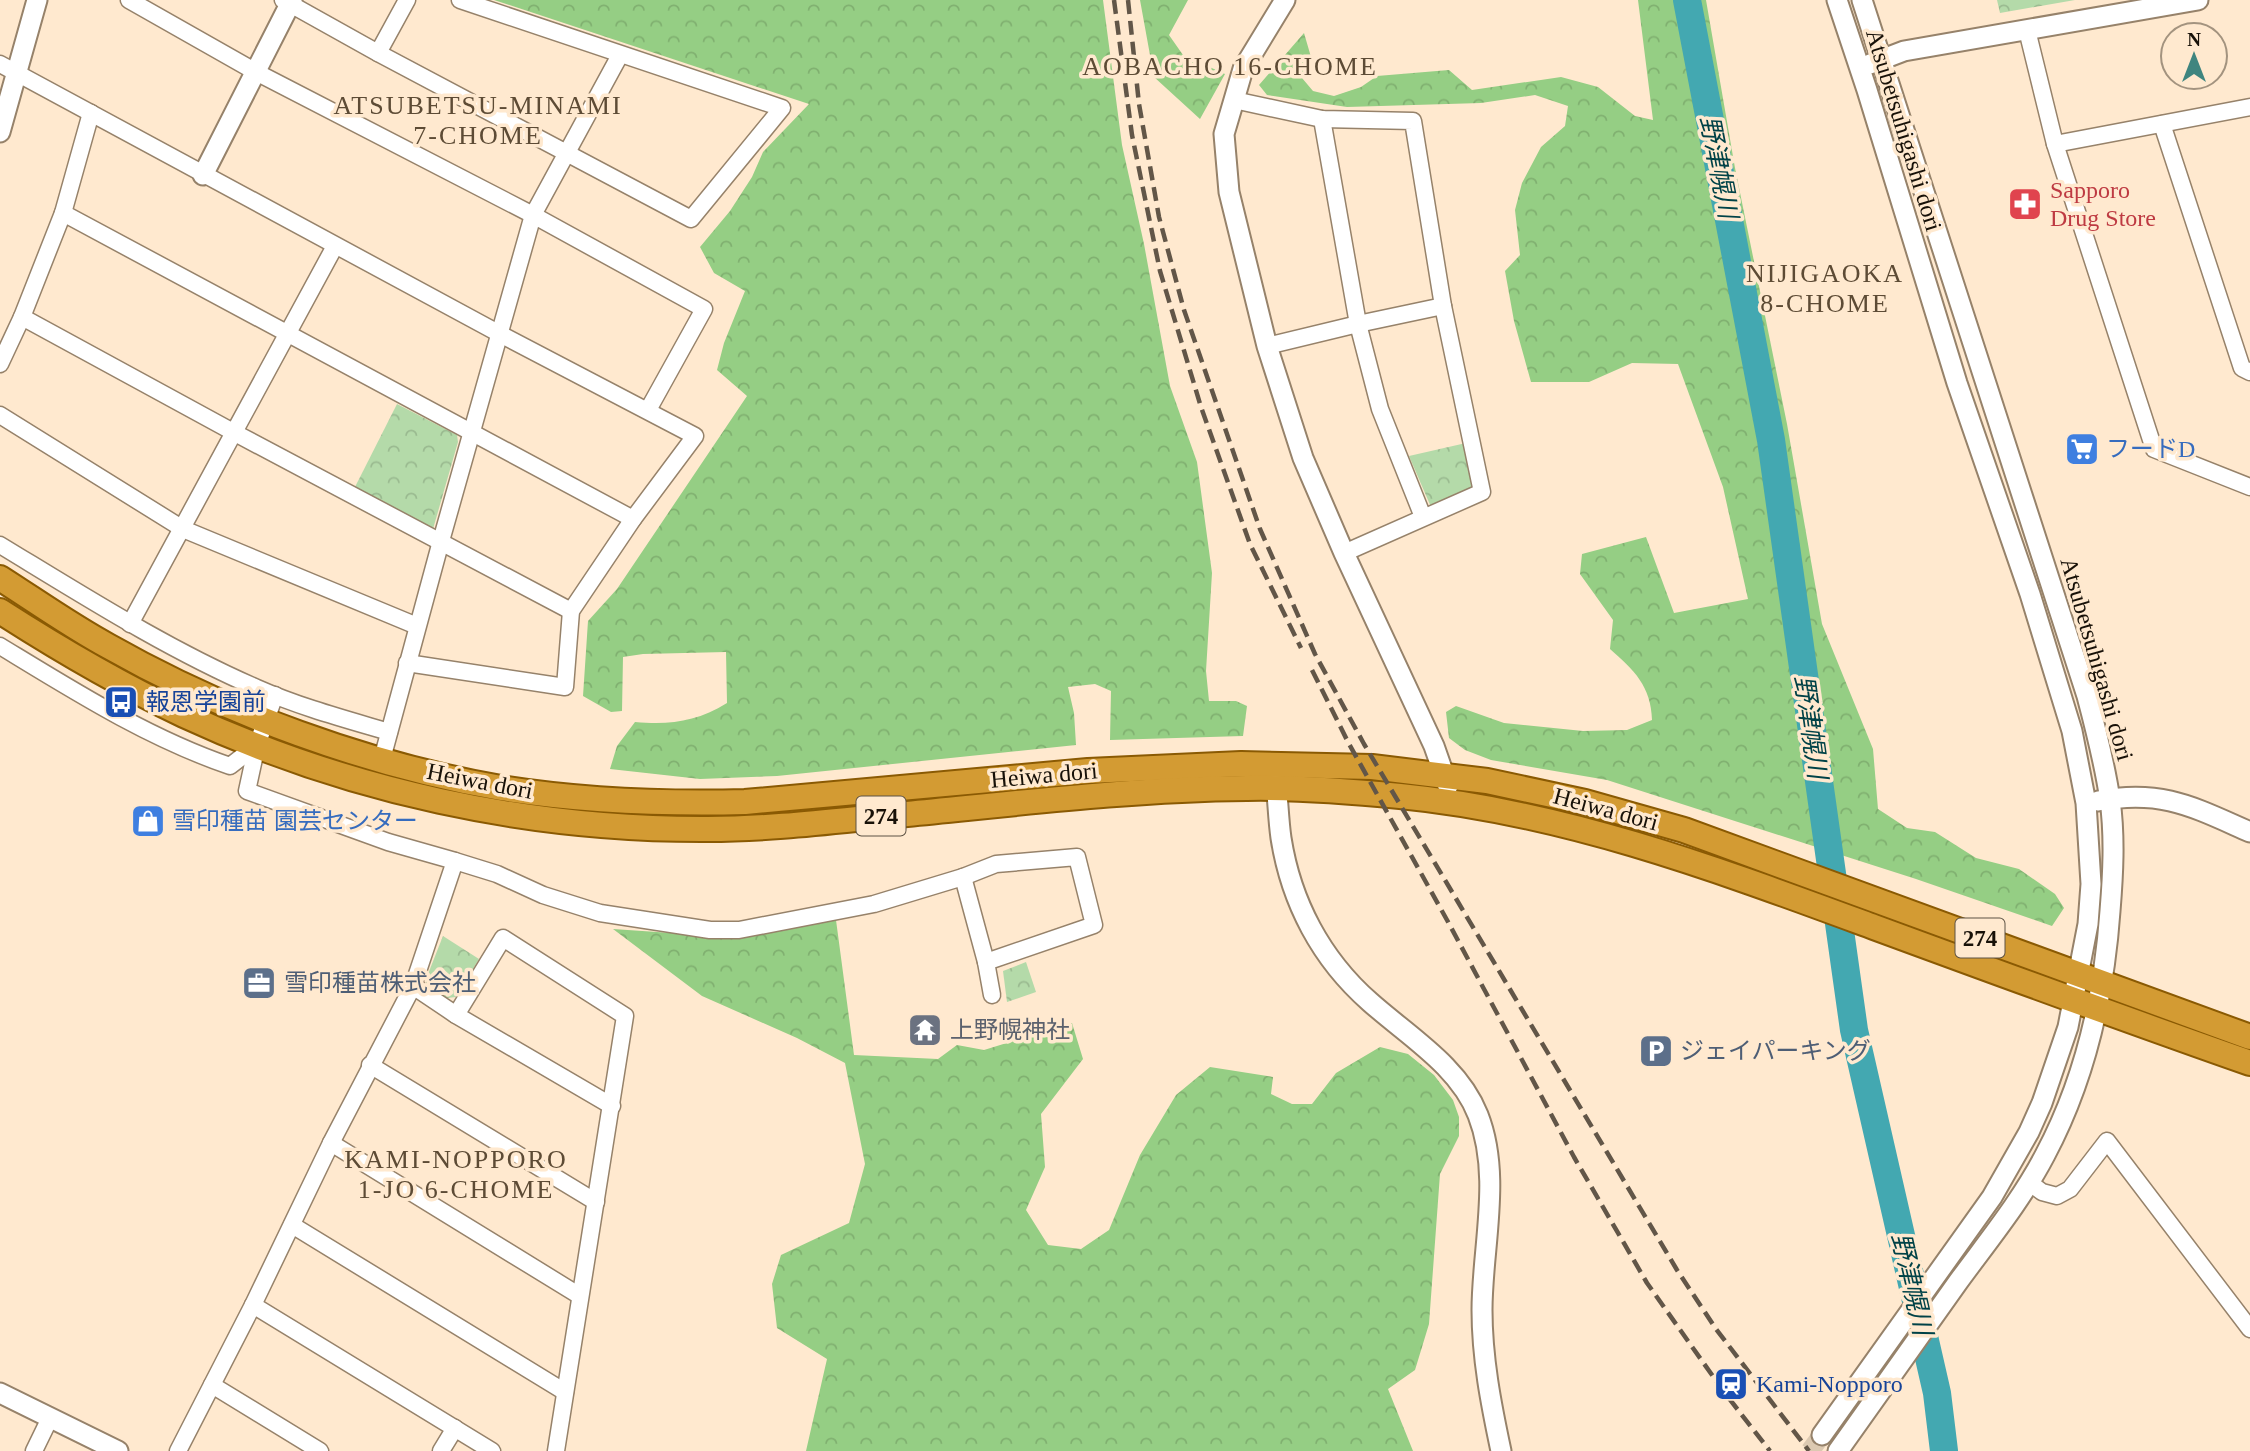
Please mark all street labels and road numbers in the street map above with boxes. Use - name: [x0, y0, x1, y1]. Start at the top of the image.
- street label: Atsubetsuhigashi dori: [1861, 26, 1947, 235]
- street label: Atsubetsuhigashi dori: [2056, 554, 2139, 764]
- street label: Heiwa dori: [989, 757, 1099, 793]
- street label: Heiwa dori: [425, 758, 535, 804]
- street label: Heiwa dori: [1551, 783, 1662, 836]
- road number: 274: [856, 796, 906, 836]
- road number: 274: [1955, 918, 2004, 958]

